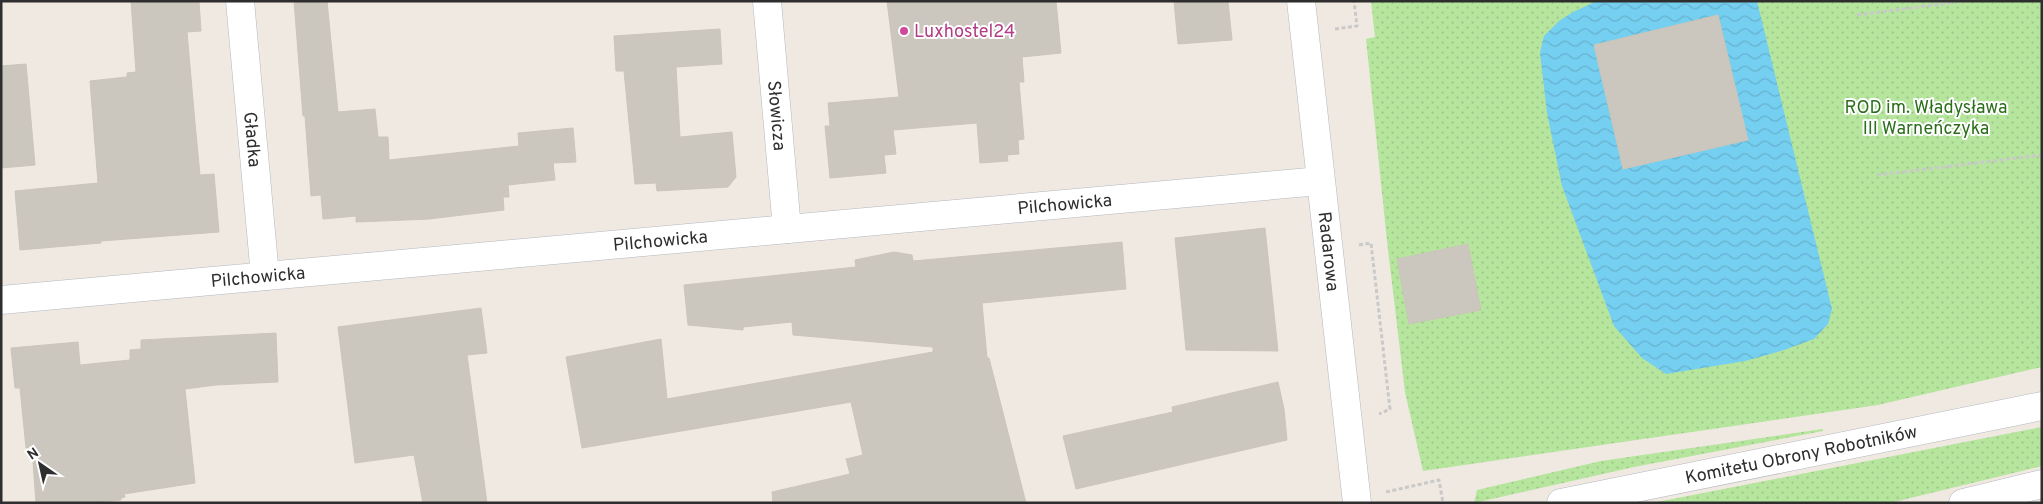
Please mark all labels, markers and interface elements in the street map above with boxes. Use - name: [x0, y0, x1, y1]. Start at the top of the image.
- place label: Luxhostel24: [914, 21, 1015, 44]
- marker: Luxhostel24: [898, 25, 910, 37]
- street label: Słowicza: [761, 80, 790, 152]
- park label: ROD im. Władysława III Warneńczyka: [1845, 97, 2007, 141]
- street label: Gładka: [237, 111, 265, 168]
- street label: Pilchowicka: [1016, 190, 1113, 221]
- street label: Radarowa: [1312, 211, 1343, 293]
- street label: Pilchowicka: [612, 226, 709, 258]
- street label: Pilchowicka: [210, 263, 306, 294]
- street label: Komitetu Obrony Robotników: [1683, 421, 1920, 491]
- north arrow: [15, 439, 65, 489]
- text: N: [25, 445, 42, 464]

